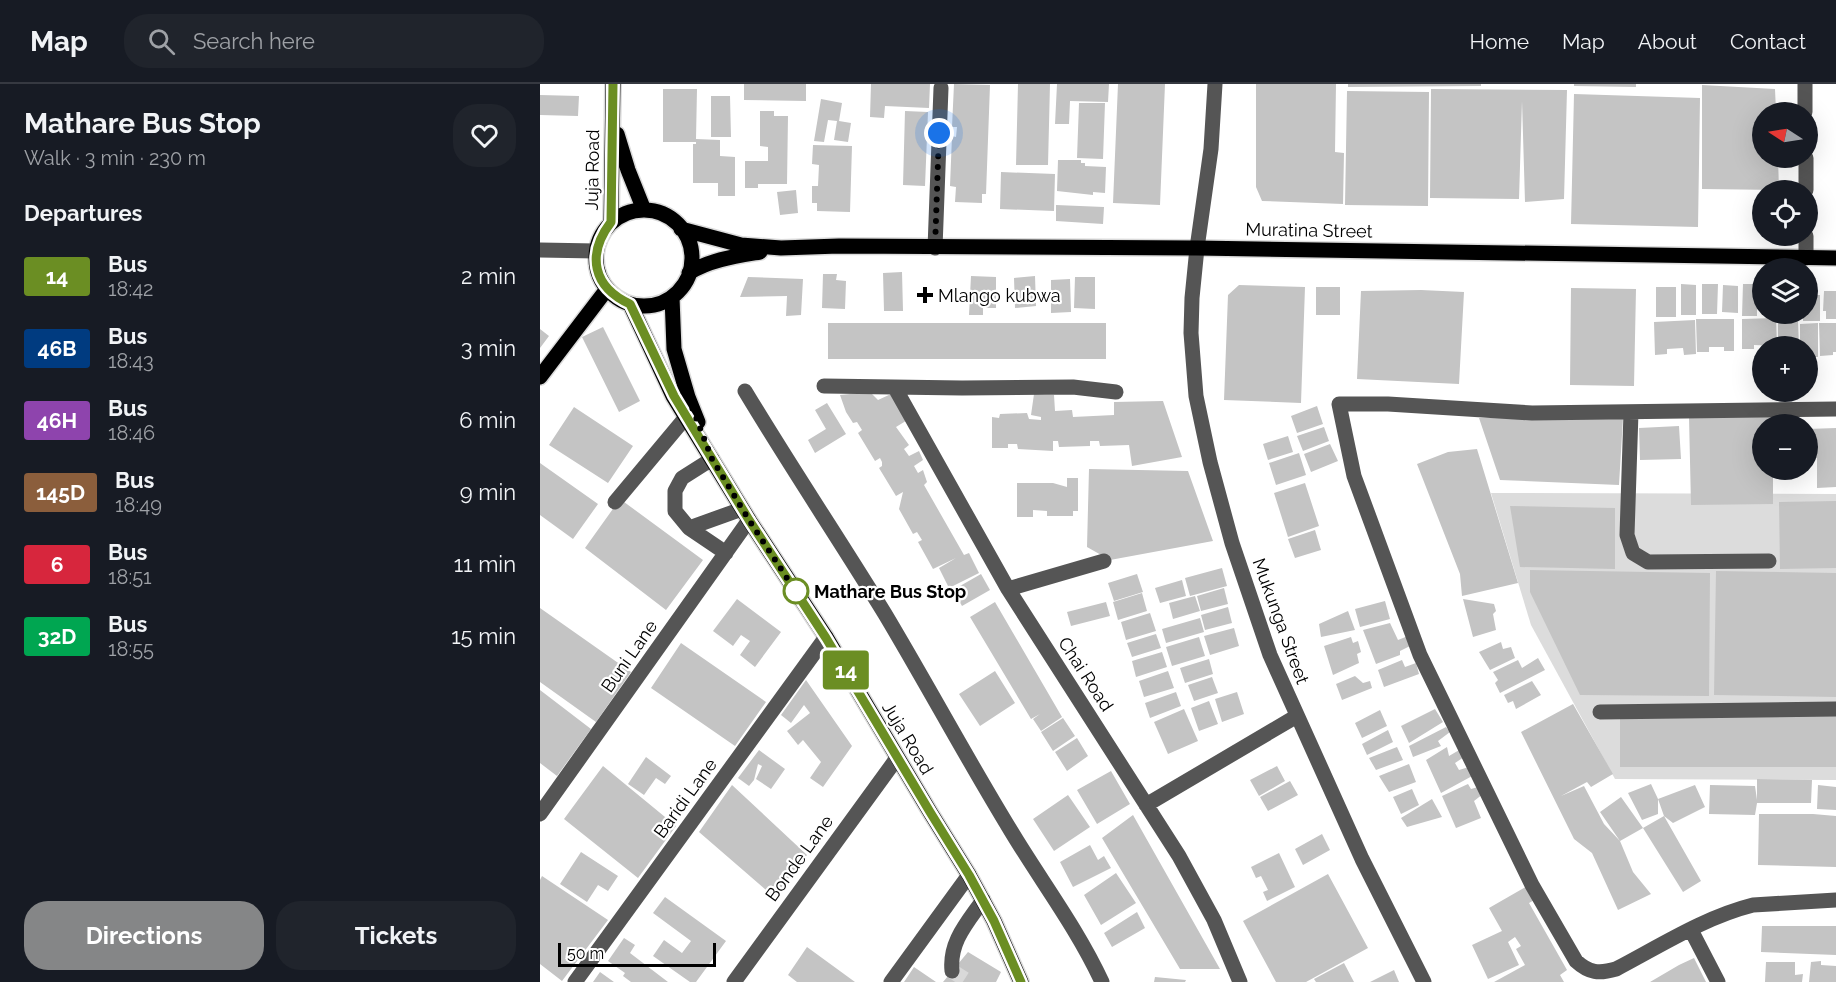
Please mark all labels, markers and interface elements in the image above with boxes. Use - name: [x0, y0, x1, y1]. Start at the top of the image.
- search box: [124, 14, 544, 68]
- text: Map: [30, 25, 88, 58]
- icon: search: [145, 25, 178, 58]
- text: Search here: [193, 28, 315, 54]
- text: Home: [1470, 29, 1529, 54]
- text: Map: [1562, 29, 1605, 54]
- text: About: [1638, 29, 1697, 54]
- text: Contact: [1730, 29, 1806, 54]
- north arrow: [1752, 102, 1818, 168]
- map controls: [1752, 102, 1818, 480]
- button: heart: [453, 104, 516, 167]
- text: Mathare Bus Stop: [24, 107, 261, 140]
- your location: [924, 118, 954, 148]
- street label: Juja Road: [581, 129, 603, 211]
- text: Walk · 3 min · 230 m: [24, 146, 206, 170]
- button: locate: [1752, 180, 1818, 246]
- text: Departures: [24, 200, 142, 226]
- street label: Muratina Street: [1245, 218, 1373, 242]
- text: Bus: [108, 251, 147, 277]
- button: layers: [1752, 258, 1818, 324]
- text: 2 min: [461, 263, 516, 289]
- text: 14: [46, 264, 68, 289]
- text: 18:42: [108, 277, 154, 301]
- place label: Mlango kubwa: [938, 285, 1061, 306]
- marker: Mlango kubwa: [916, 286, 934, 304]
- text: Bus: [108, 323, 147, 349]
- text: 3 min: [461, 335, 516, 361]
- text: 46B: [37, 336, 77, 361]
- button: +: [1752, 336, 1818, 402]
- text: 18:43: [108, 349, 154, 373]
- text: Bus: [108, 395, 147, 421]
- text: 6 min: [459, 407, 516, 433]
- text: 46H: [37, 408, 77, 433]
- button: −: [1752, 414, 1818, 480]
- text: 18:46: [108, 421, 155, 445]
- text: Bus: [115, 467, 154, 493]
- text: 9 min: [460, 479, 516, 505]
- text: 145D: [36, 480, 85, 505]
- text: 18:49: [115, 493, 162, 517]
- text: Bus: [108, 539, 147, 565]
- text: 11 min: [454, 551, 516, 577]
- text: 6: [51, 552, 63, 577]
- street label: Mukunga Street: [1248, 555, 1314, 687]
- text: 18:51: [108, 565, 152, 589]
- marker: Mathare Bus Stop: [783, 578, 809, 604]
- place label: Mathare Bus Stop: [814, 581, 966, 602]
- text: Bus: [108, 611, 147, 637]
- street label: Buni Lane: [597, 616, 662, 696]
- text: 15 min: [451, 623, 516, 649]
- text: 32D: [38, 624, 76, 649]
- street label: Chai Road: [1054, 633, 1118, 715]
- text: 18:55: [108, 637, 154, 661]
- line badge: 14: [819, 650, 873, 690]
- text: 14: [835, 658, 857, 683]
- street label: Juja Road: [878, 698, 938, 778]
- street label: Baridi Lane: [649, 754, 721, 842]
- street label: Bonde Lane: [761, 811, 837, 905]
- button: Directions: [24, 901, 264, 970]
- button: Tickets: [276, 901, 516, 970]
- scale bar: [558, 940, 716, 968]
- text: 50 m: [567, 944, 604, 963]

